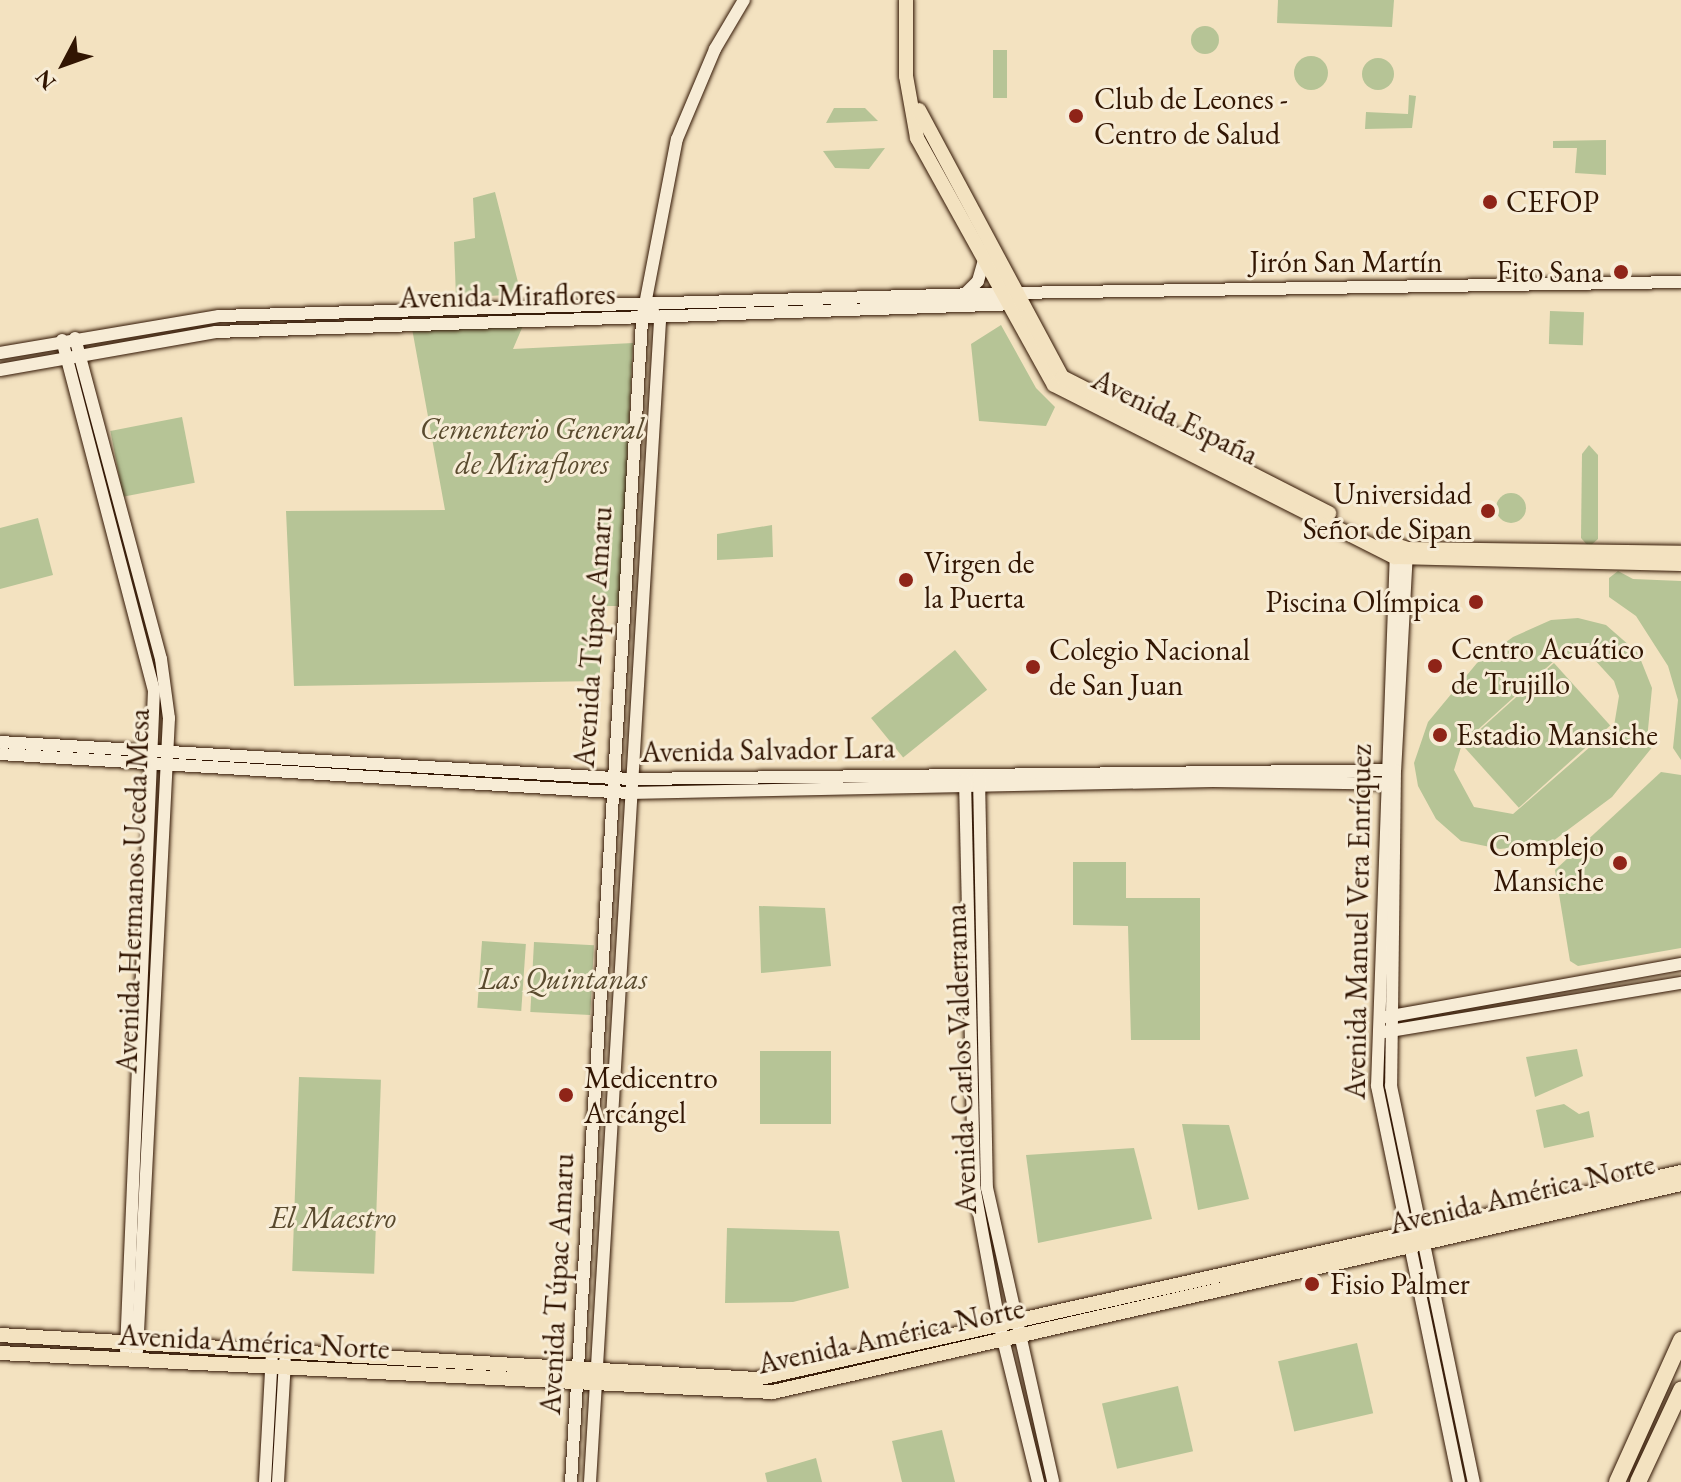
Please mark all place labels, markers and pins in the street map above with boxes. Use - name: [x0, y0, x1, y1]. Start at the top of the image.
- place label: Club de Leones - Centro de Salud: [1094, 81, 1288, 152]
- marker: Club de Leones - Centro de Salud: [1065, 105, 1087, 127]
- place label: CEFOP: [1506, 184, 1599, 220]
- marker: CEFOP: [1481, 193, 1499, 211]
- place label: Fito Sana: [1496, 254, 1603, 290]
- marker: Fito Sana: [1610, 261, 1632, 283]
- place label: Universidad Señor de Sipan: [1303, 476, 1472, 546]
- marker: Universidad Señor de Sipan: [1479, 502, 1497, 520]
- place label: Virgen de la Puerta: [924, 545, 1034, 616]
- marker: Virgen de la Puerta: [895, 569, 917, 591]
- place label: Piscina Olímpica: [1266, 584, 1460, 620]
- marker: Piscina Olímpica: [1467, 593, 1485, 611]
- place label: Centro Acuático de Trujillo: [1451, 631, 1644, 702]
- place label: Colegio Nacional de San Juan: [1049, 632, 1250, 702]
- marker: Centro Acuático de Trujillo: [1426, 657, 1444, 675]
- marker: Colegio Nacional de San Juan: [1024, 658, 1042, 676]
- place label: Estadio Mansiche: [1456, 717, 1658, 753]
- marker: Estadio Mansiche: [1431, 726, 1449, 744]
- place label: Complejo Mansiche: [1489, 828, 1604, 898]
- marker: Complejo Mansiche: [1611, 854, 1629, 872]
- place label: Medicentro Arcángel: [584, 1060, 718, 1130]
- marker: Medicentro Arcángel: [555, 1084, 577, 1106]
- place label: Fisio Palmer: [1330, 1266, 1470, 1302]
- marker: Fisio Palmer: [1301, 1273, 1323, 1295]

